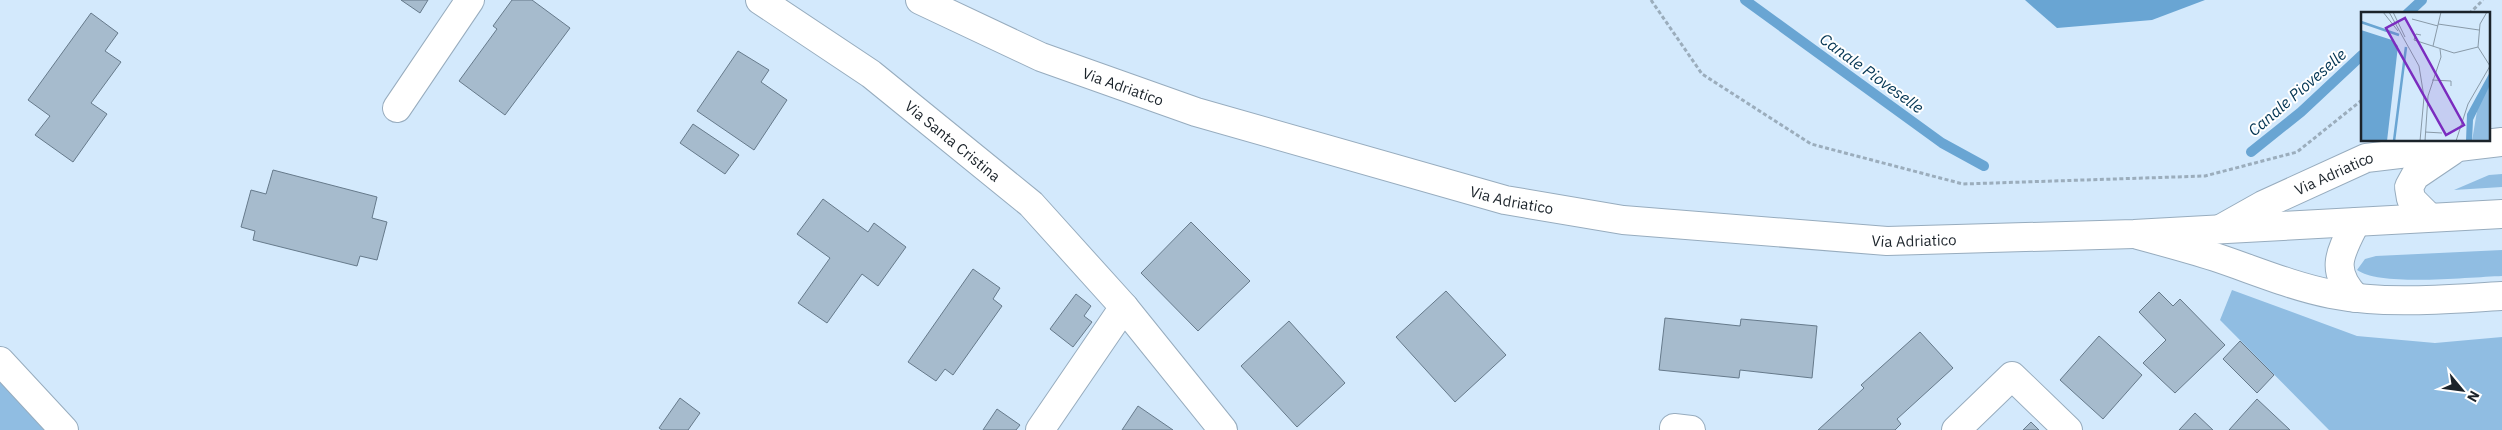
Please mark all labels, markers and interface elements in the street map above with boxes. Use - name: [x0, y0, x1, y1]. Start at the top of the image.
- inset map: [2361, 12, 2490, 141]
- water label: Canale Pioveselle: [1816, 29, 1928, 117]
- water label: Canale Pioveselle: [2244, 44, 2350, 140]
- street label: Via Adriatico: [1080, 63, 1166, 109]
- street label: Via Santa Cristina: [901, 96, 1005, 185]
- street label: Via Adriatico: [2291, 148, 2374, 199]
- street label: Via Adriatico: [1468, 181, 1555, 218]
- street label: Via Adriatico: [1871, 230, 1957, 251]
- north arrow: [2437, 365, 2487, 415]
- text: N: [2463, 388, 2484, 405]

